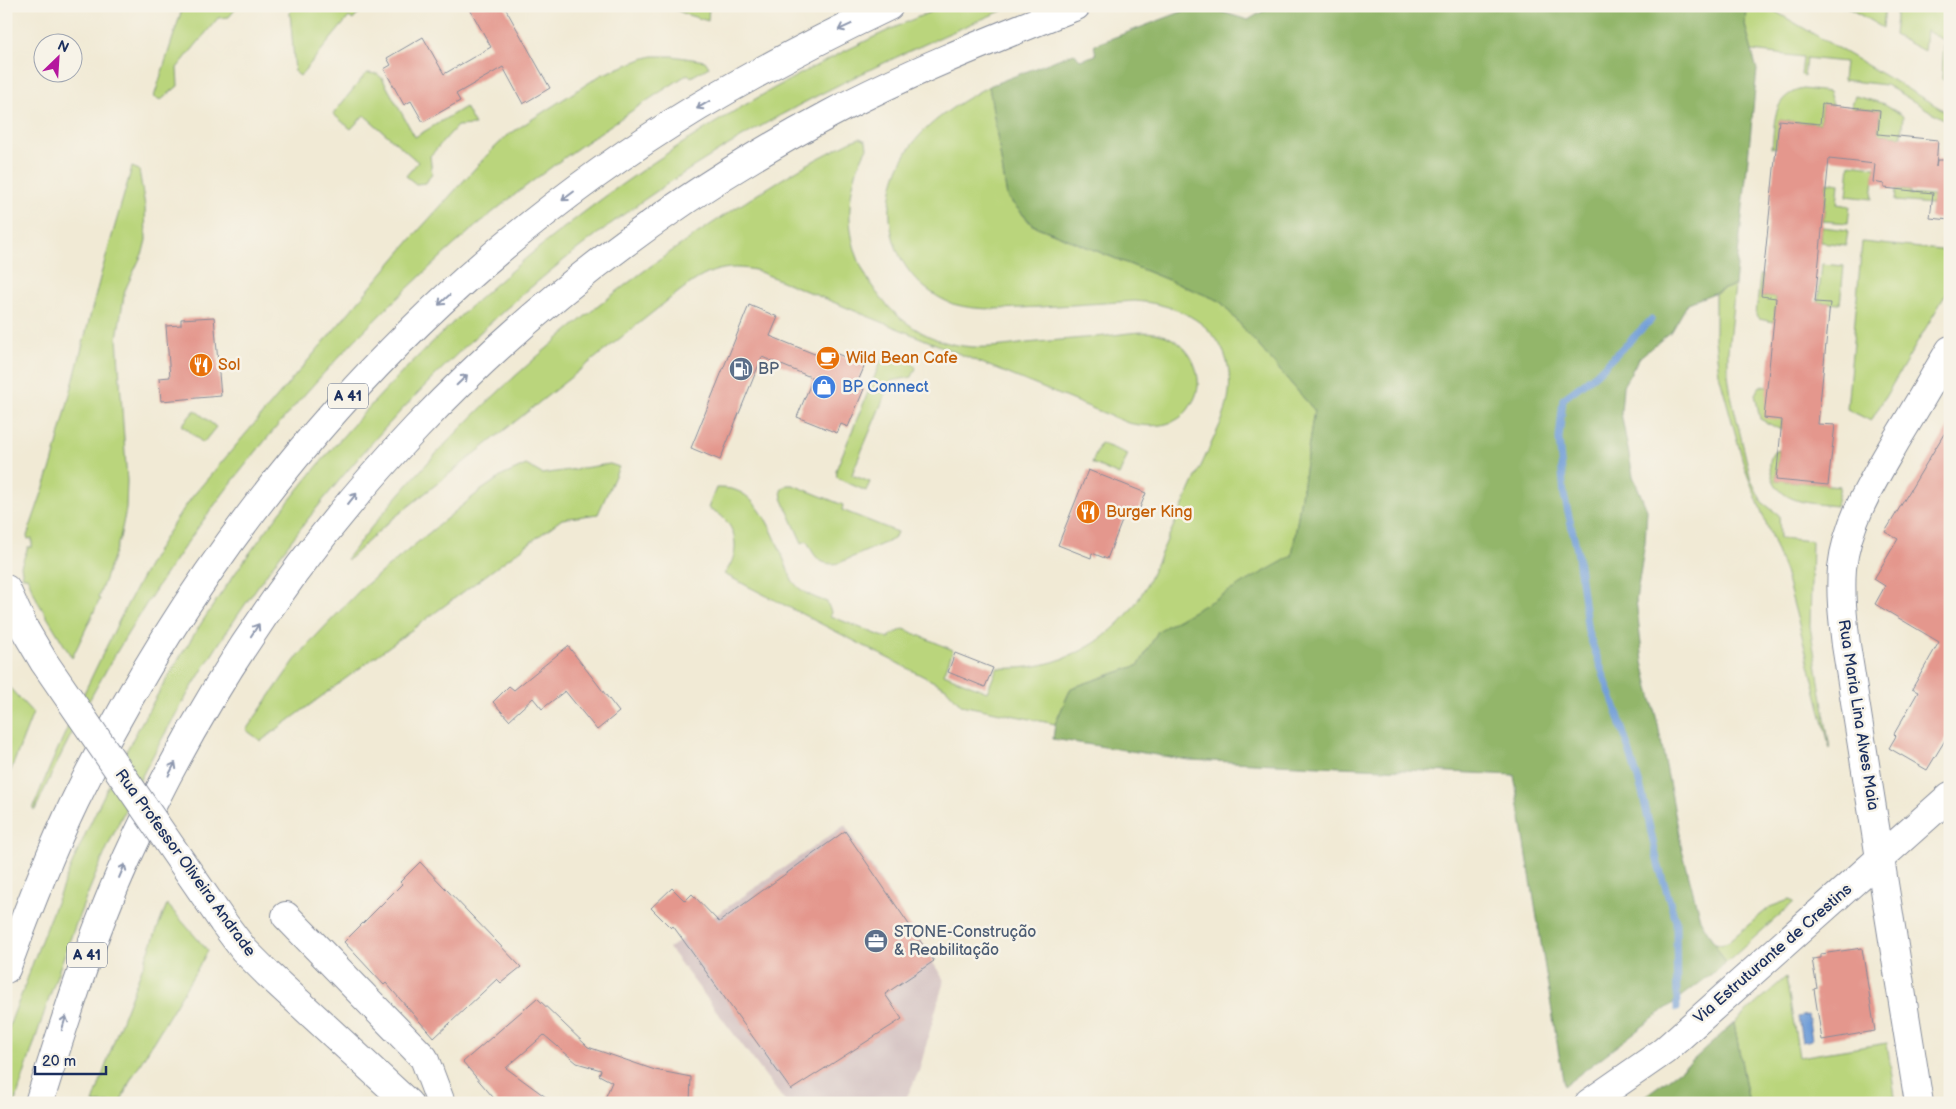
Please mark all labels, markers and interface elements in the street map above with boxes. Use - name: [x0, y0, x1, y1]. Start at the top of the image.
- one-way arrow: [838, 23, 853, 32]
- north arrow: [32, 32, 82, 82]
- text: N: [55, 37, 72, 57]
- one-way arrow: [696, 100, 710, 110]
- one-way arrow: [561, 191, 575, 201]
- one-way arrow: [437, 294, 450, 306]
- cafe icon: Wild Bean Cafe: [815, 345, 841, 371]
- place label: Wild Bean Cafe: [846, 349, 958, 368]
- restaurant icon: Sol: [188, 352, 214, 378]
- place label: Sol: [218, 356, 240, 375]
- fuel station icon: BP: [728, 356, 754, 382]
- place label: BP: [758, 360, 779, 379]
- shop icon: BP Connect: [811, 374, 837, 400]
- one-way arrow: [456, 375, 468, 387]
- place label: BP Connect: [842, 378, 929, 397]
- road number: A 41: [328, 384, 368, 408]
- one-way arrow: [346, 493, 357, 506]
- restaurant icon: Burger King: [1075, 499, 1101, 525]
- place label: Burger King: [1106, 503, 1193, 522]
- street label: Rua Maria Lina Alves Maia: [1834, 618, 1882, 812]
- one-way arrow: [250, 623, 260, 637]
- one-way arrow: [167, 762, 177, 777]
- street label: Rua Professor Oliveira Andrade: [111, 766, 260, 961]
- one-way arrow: [117, 864, 127, 879]
- street label: Via Estruturante de Crestins: [1690, 880, 1856, 1028]
- place label: STONE-Construção & Reabilitação: [894, 923, 1036, 960]
- office icon: STONE-Construção & Reabilitação: [863, 928, 889, 954]
- road number: A 41: [67, 942, 107, 968]
- one-way arrow: [59, 1015, 69, 1031]
- scale bar: [35, 1044, 106, 1076]
- text: 20 m: [42, 1052, 76, 1071]

